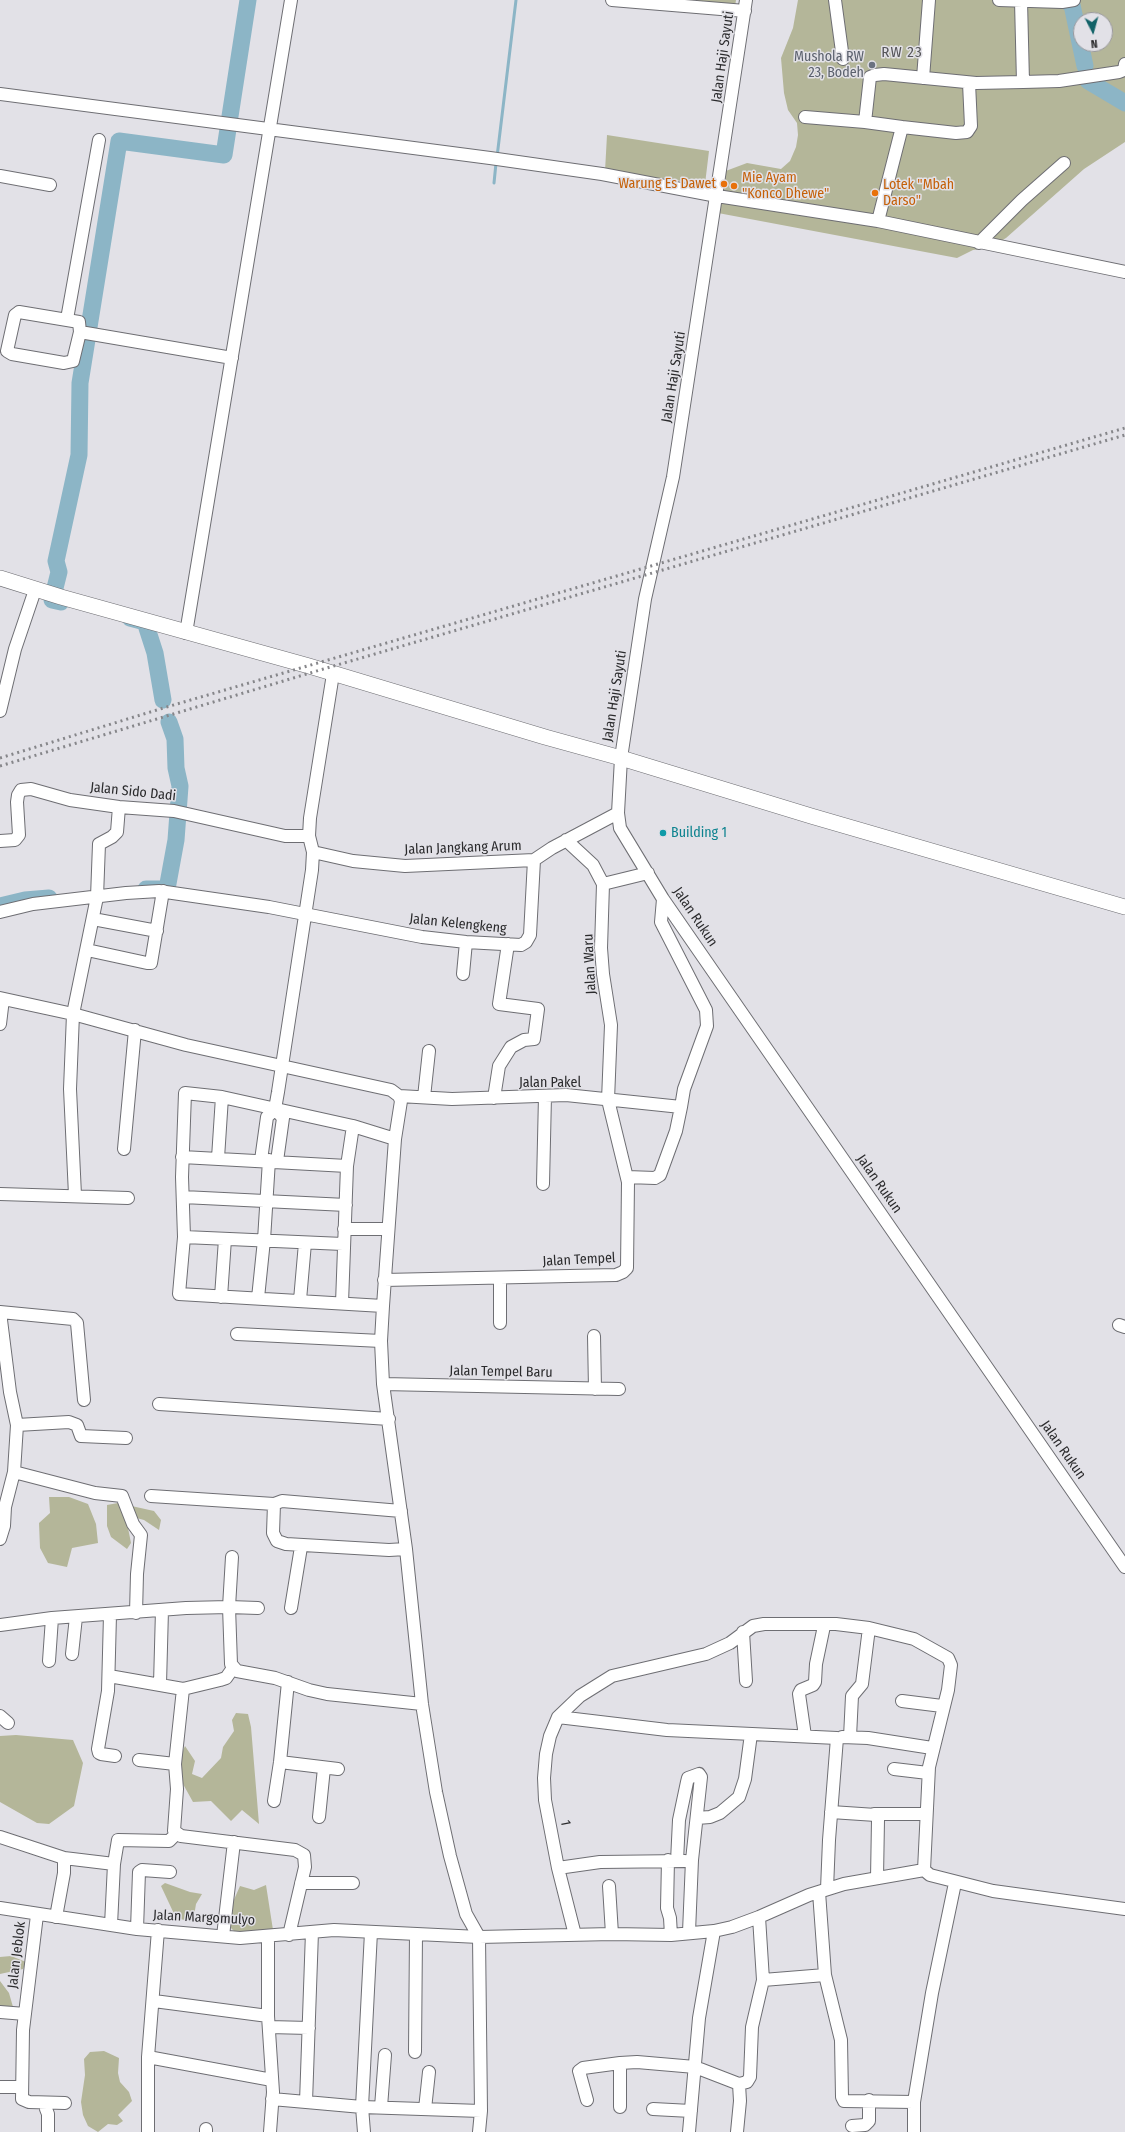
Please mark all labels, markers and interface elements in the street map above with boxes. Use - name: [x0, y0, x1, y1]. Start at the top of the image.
- street label: Jalan Haji Sayuti: [708, 10, 738, 104]
- north arrow: [1073, 12, 1113, 52]
- text: N: [1090, 37, 1098, 50]
- district label: RW 23: [881, 44, 923, 62]
- place label: Mushola RW 23, Bodeh: [794, 49, 864, 82]
- marker: Mushola RW 23, Bodeh: [867, 60, 877, 70]
- place label: Mie Ayam "Konco Dhewe": [742, 170, 829, 202]
- place label: Warung Es Dawet: [618, 176, 716, 192]
- place label: Lotek "Mbah Darso": [883, 177, 954, 210]
- marker: Warung Es Dawet: [719, 179, 729, 189]
- marker: Mie Ayam "Konco Dhewe": [729, 181, 739, 191]
- marker: Lotek "Mbah Darso": [870, 188, 880, 198]
- street label: Jalan Haji Sayuti: [658, 330, 690, 424]
- street label: Jalan Haji Sayuti: [599, 649, 631, 743]
- street label: Jalan Sido Dadi: [89, 779, 177, 805]
- place label: Building 1: [671, 825, 727, 841]
- marker: Building 1: [658, 828, 668, 838]
- street label: Jalan Jangkang Arum: [404, 838, 522, 858]
- street label: Jalan Rukun: [669, 884, 721, 950]
- street label: Jalan Kelengkeng: [409, 911, 507, 937]
- street label: Jalan Waru: [580, 933, 600, 995]
- street label: Jalan Pakel: [519, 1075, 581, 1091]
- street label: Jalan Rukun: [853, 1151, 905, 1217]
- street label: Jalan Tempel: [542, 1250, 616, 1270]
- street label: Jalan Tempel Baru: [449, 1363, 553, 1381]
- street label: Jalan Rukun: [1037, 1417, 1089, 1483]
- street label: 1: [556, 1819, 574, 1827]
- street label: Jalan Margomulyo: [153, 1907, 255, 1929]
- street label: Jalan Jeblok: [5, 1921, 29, 1989]

